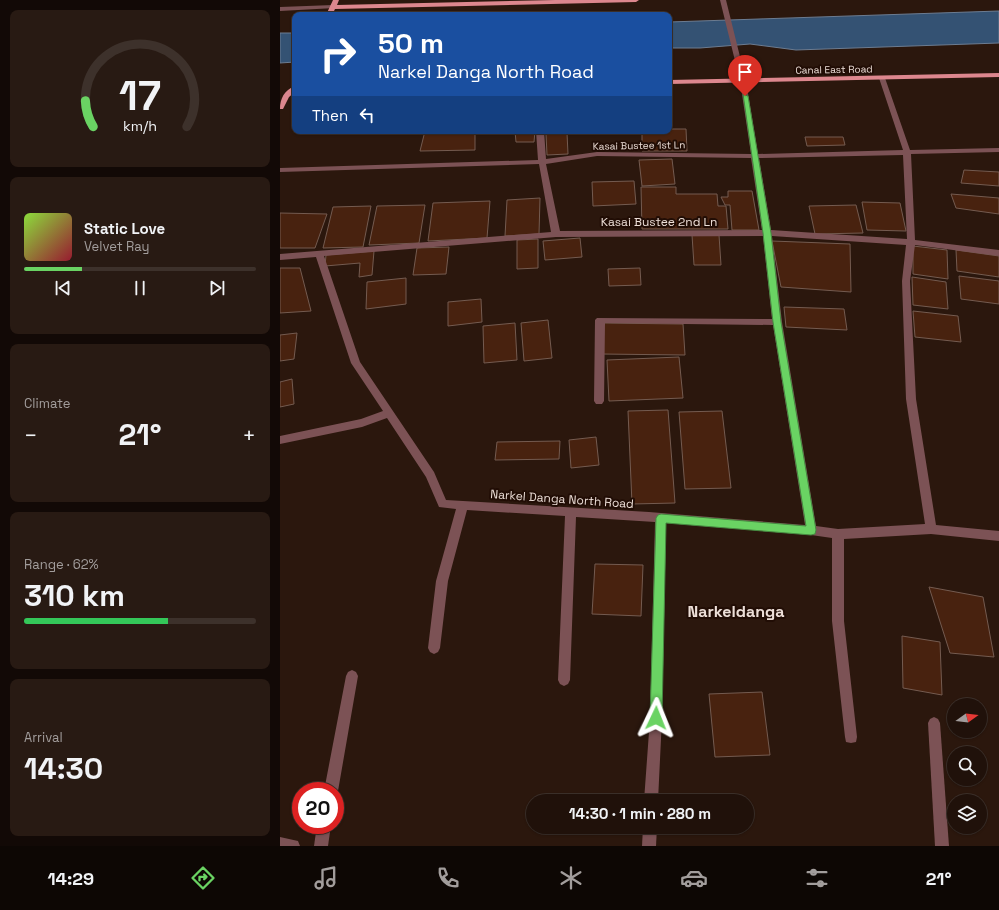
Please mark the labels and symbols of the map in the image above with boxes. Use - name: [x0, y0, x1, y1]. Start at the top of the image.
- pin: [728, 55, 762, 96]
- street label: Canal East Road: [795, 62, 873, 77]
- street label: Kasai Bustee 1st Ln: [593, 138, 685, 153]
- street label: Kasai Bustee 2nd Ln: [601, 214, 717, 230]
- street label: Narkel Danga North Road: [490, 486, 634, 512]
- district label: Narkeldanga: [687, 601, 785, 622]
- position arrow: [635, 697, 677, 739]
- north arrow: [947, 698, 987, 738]
- speed limit sign: 20: [292, 782, 344, 834]

